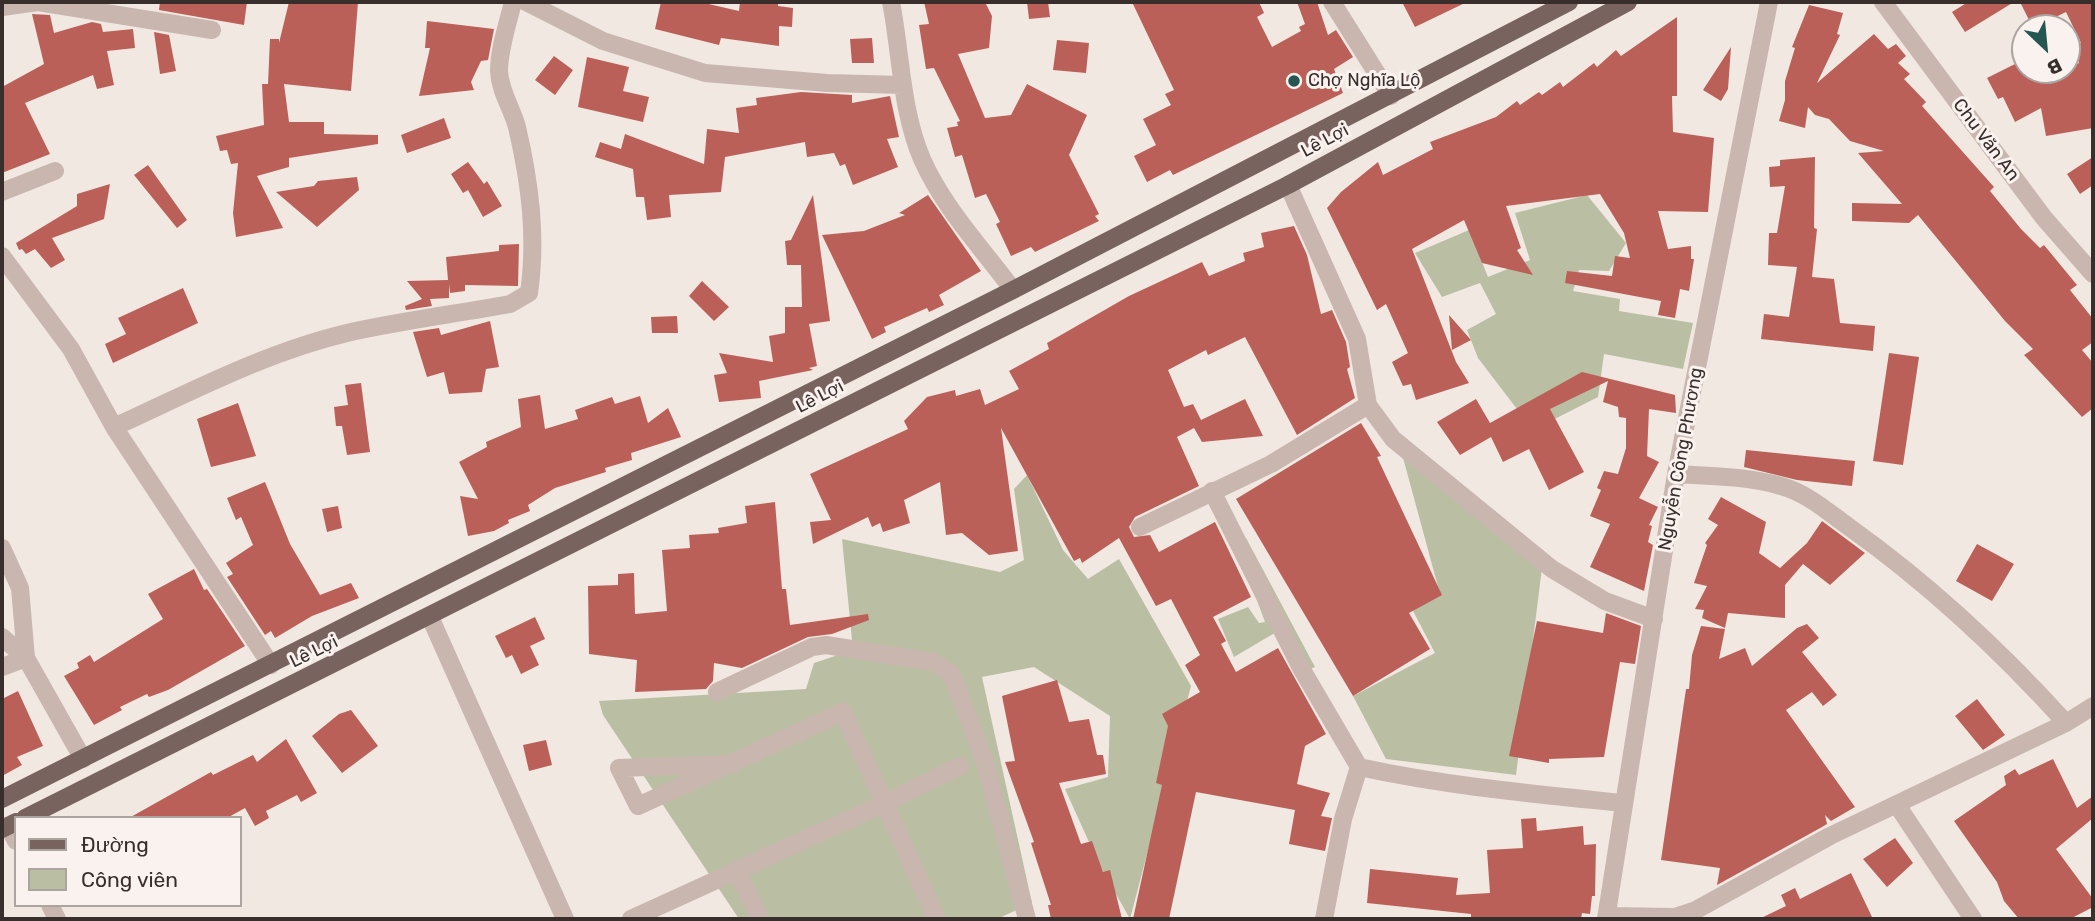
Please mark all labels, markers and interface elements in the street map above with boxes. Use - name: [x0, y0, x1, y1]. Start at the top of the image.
- north arrow: [2011, 14, 2081, 84]
- text: B: [2043, 53, 2066, 80]
- place label: Chợ Nghĩa Lộ: [1308, 70, 1420, 92]
- marker: Chợ Nghĩa Lộ: [1286, 73, 1302, 89]
- street label: Chu Văn An: [1948, 95, 2024, 185]
- street label: Lê Lợi: [1298, 120, 1352, 162]
- street label: Nguyễn Công Phương: [1654, 366, 1708, 552]
- street label: Lê Lợi: [792, 376, 848, 418]
- street label: Lê Lợi: [286, 631, 342, 673]
- legend: [14, 816, 242, 907]
- text: Đường: [81, 832, 149, 857]
- text: Công viên: [81, 867, 178, 892]

